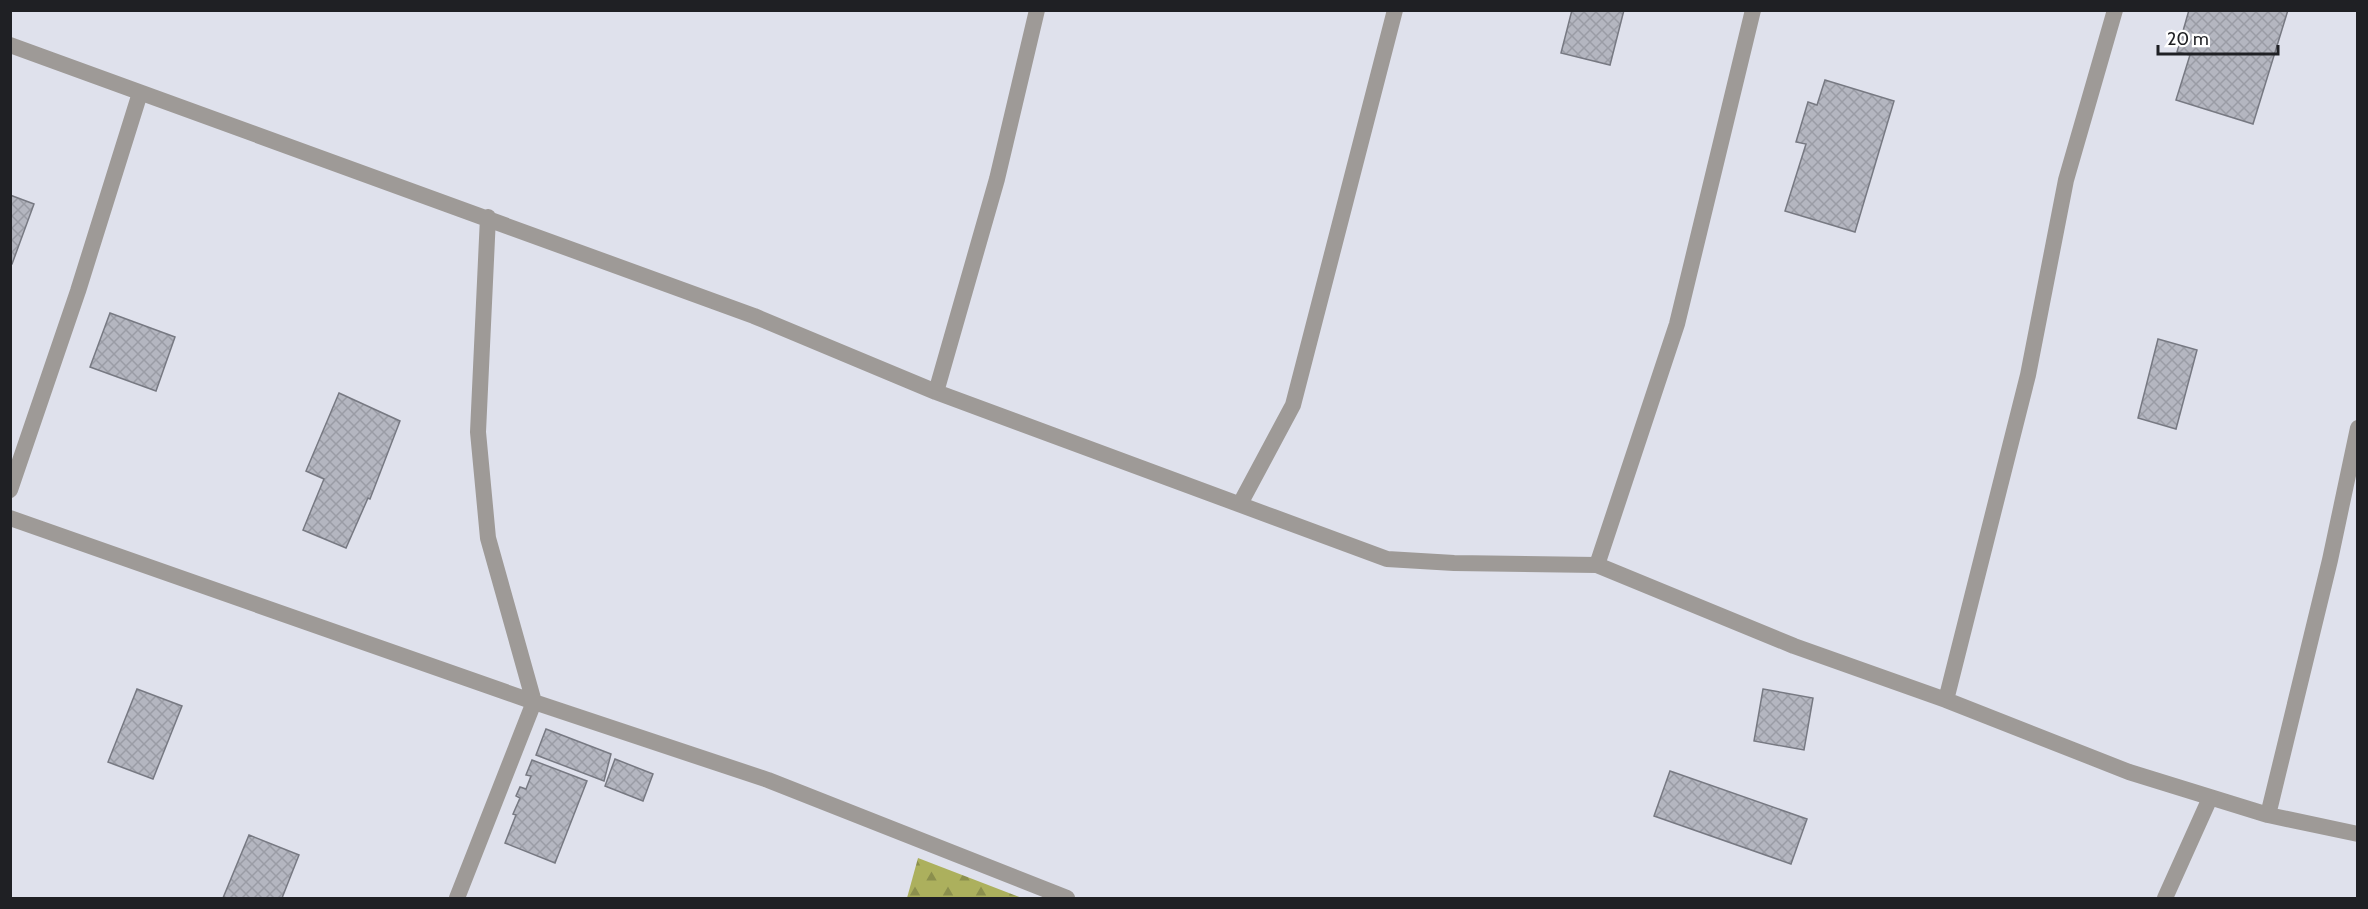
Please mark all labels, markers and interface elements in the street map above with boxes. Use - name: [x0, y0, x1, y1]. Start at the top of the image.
- scale bar: [2158, 18, 2278, 56]
- text: 20 m: [2167, 28, 2209, 50]

